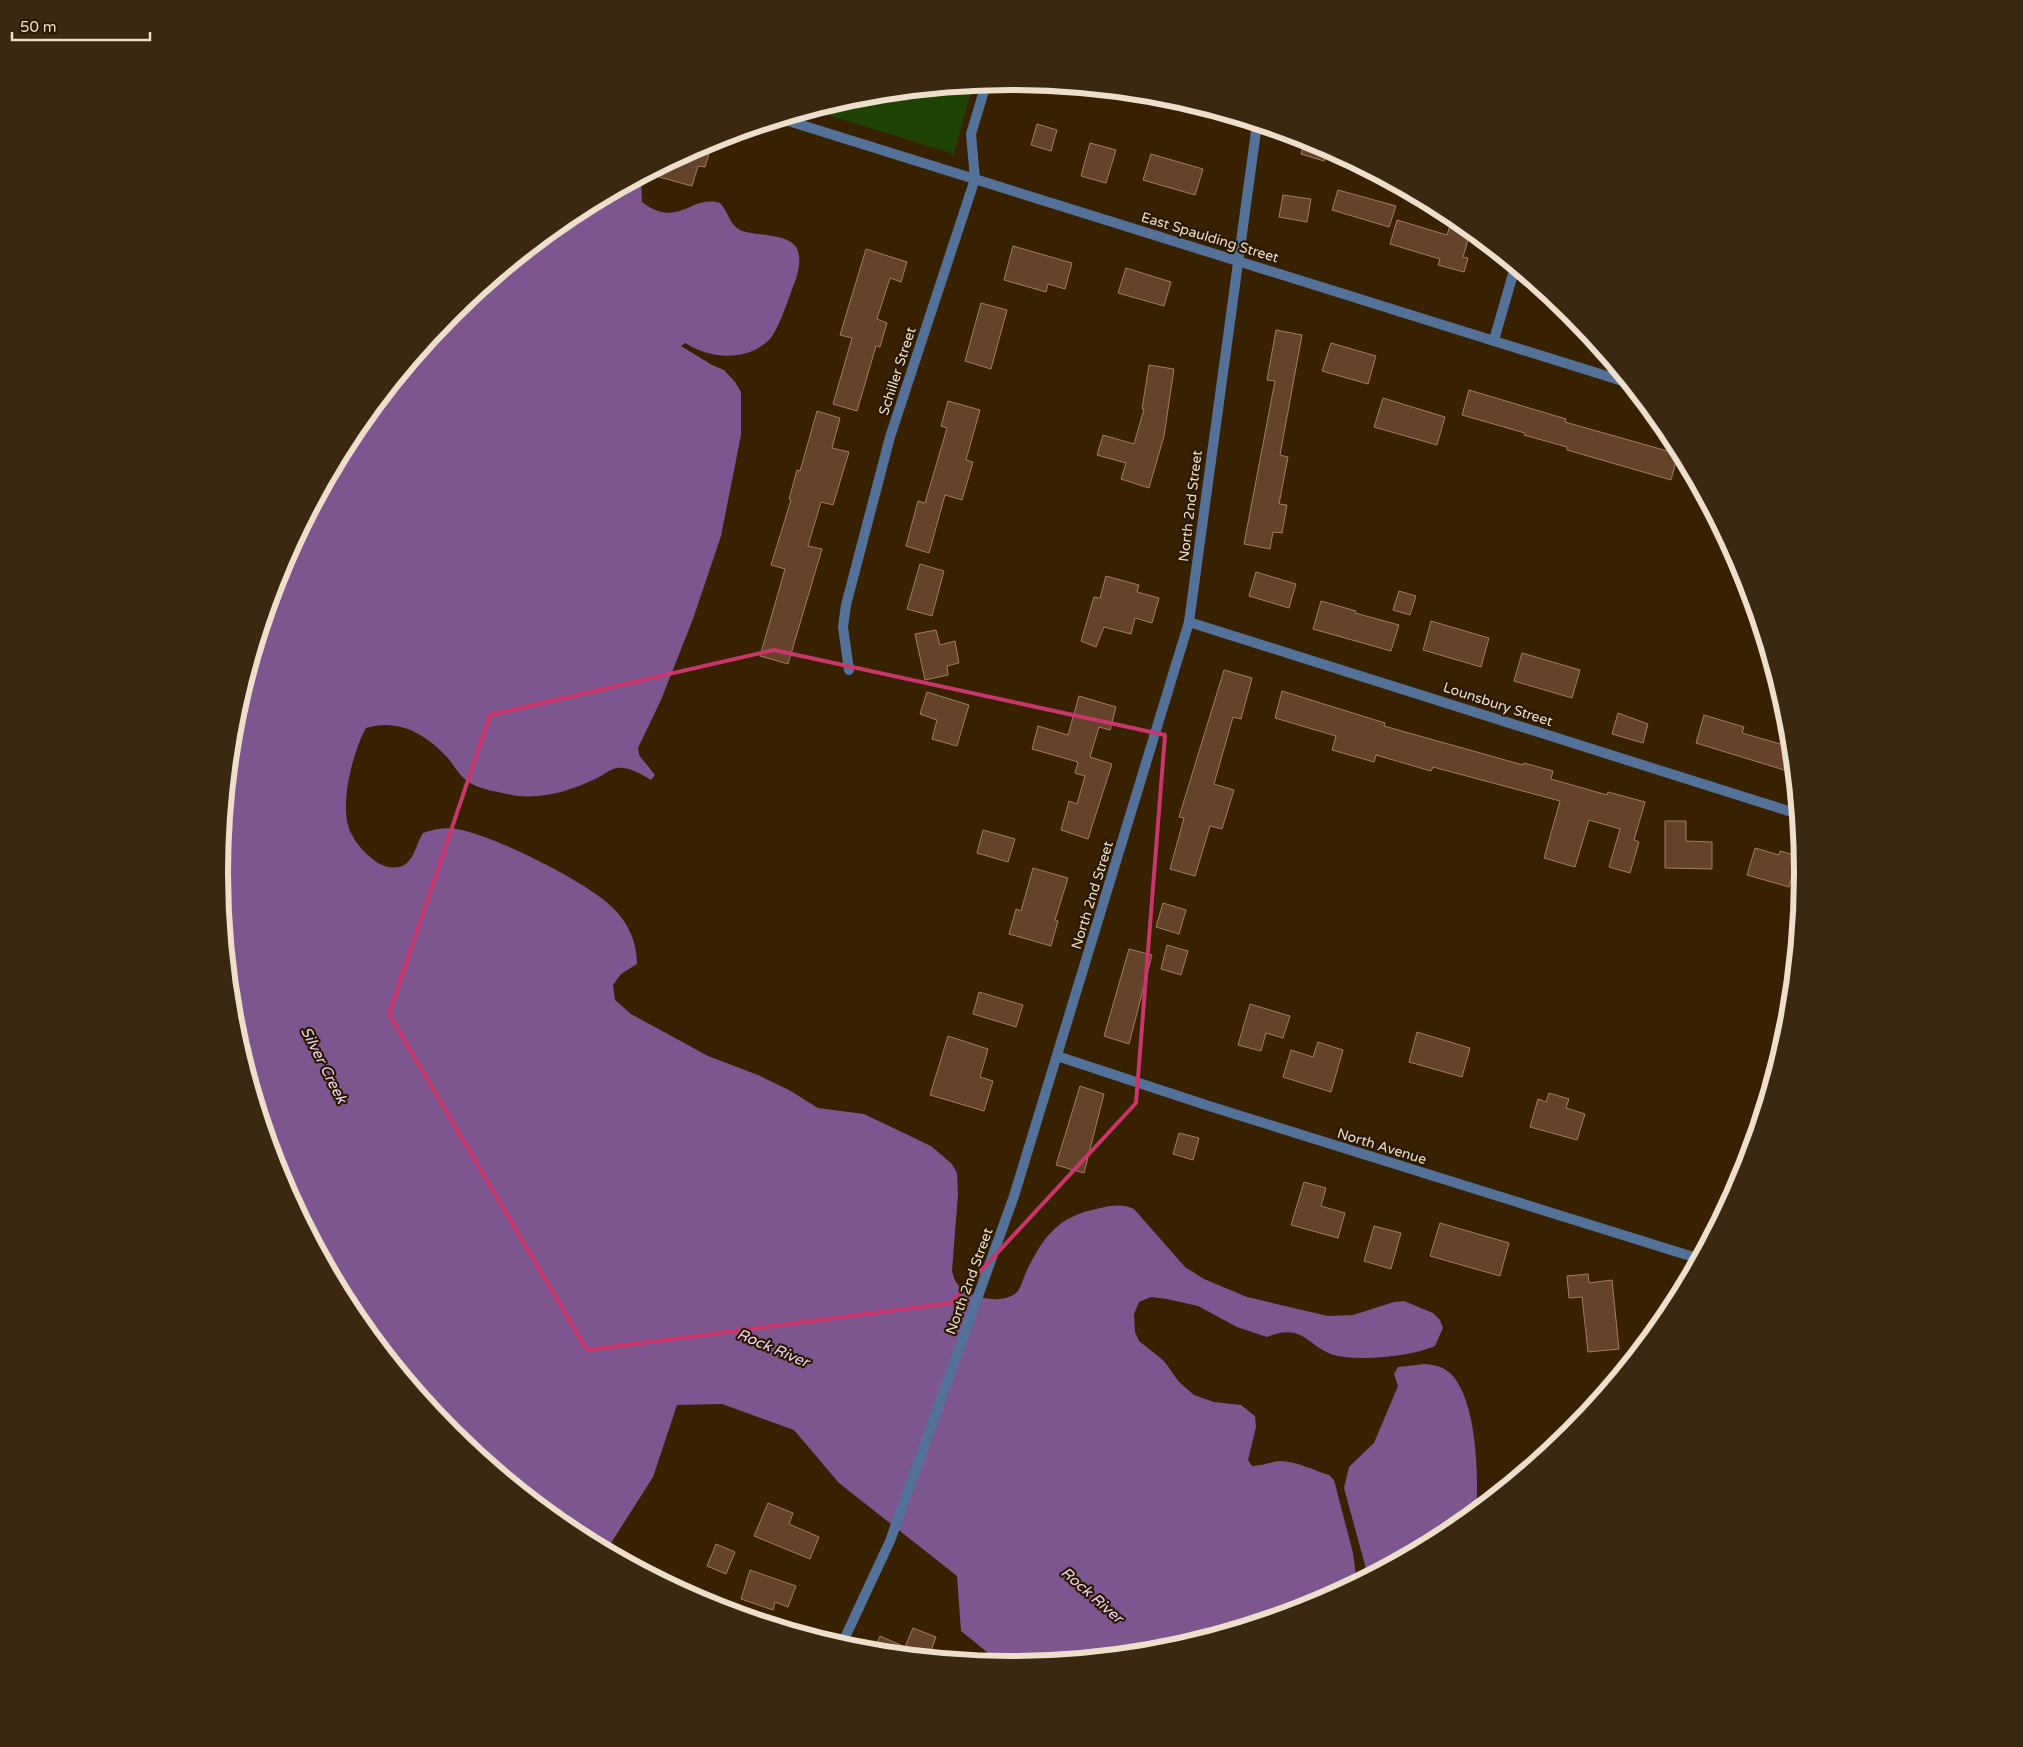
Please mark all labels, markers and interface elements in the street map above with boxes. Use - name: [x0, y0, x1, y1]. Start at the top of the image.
- scale bar: [12, 10, 150, 42]
- text: 50 m: [20, 18, 57, 36]
- street label: East Spaulding Street: [1139, 208, 1281, 267]
- street label: Schiller Street: [875, 324, 920, 418]
- street label: North 2nd Street: [1175, 449, 1206, 563]
- street label: Lounsbury Street: [1441, 679, 1555, 730]
- street label: North 2nd Street: [1068, 838, 1117, 951]
- water label: Silver Creek: [297, 1024, 352, 1108]
- street label: North Avenue: [1335, 1125, 1429, 1168]
- street label: North 2nd Street: [942, 1225, 997, 1337]
- water label: Rock River: [734, 1325, 814, 1372]
- water label: Rock River: [1057, 1563, 1128, 1628]

